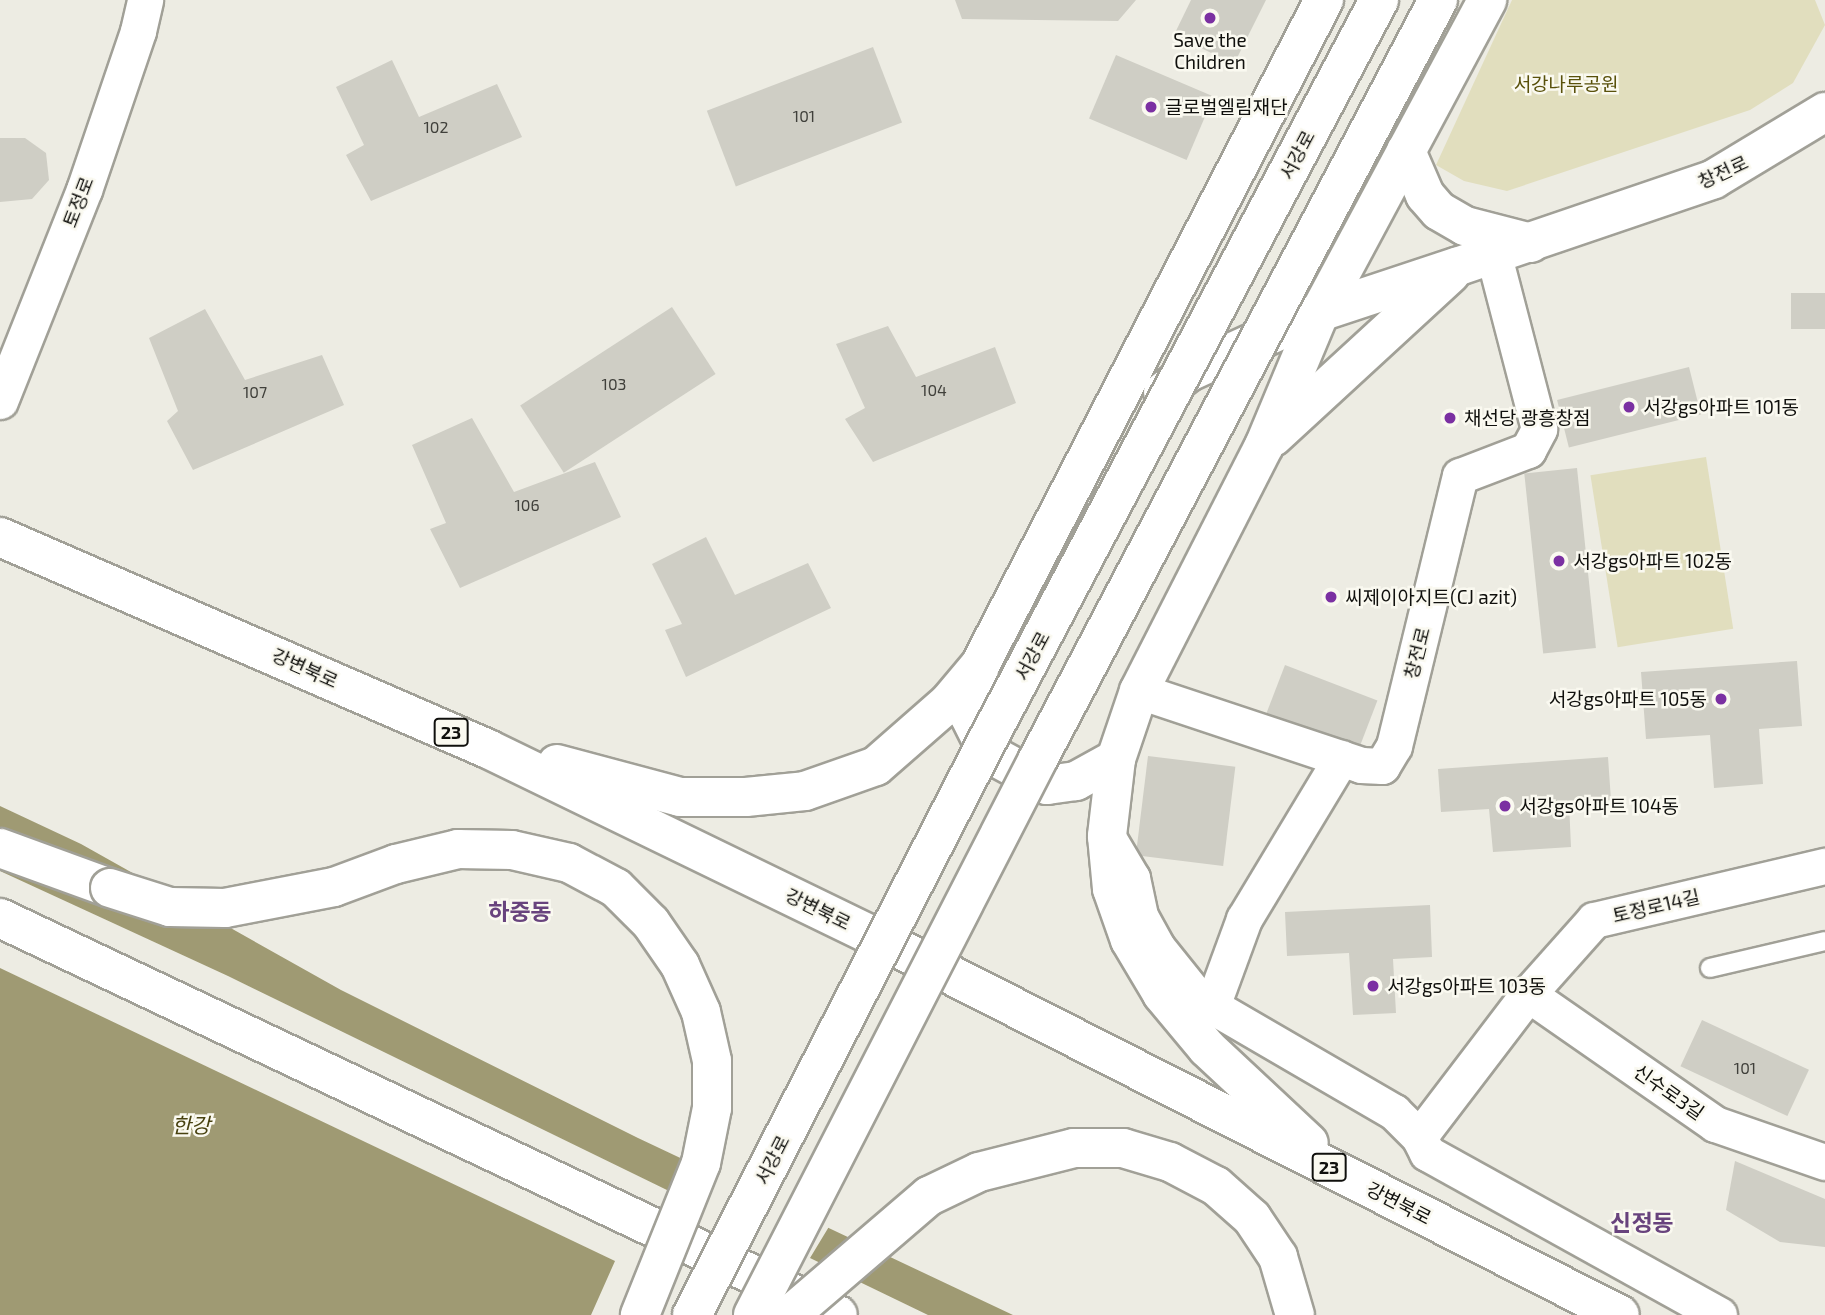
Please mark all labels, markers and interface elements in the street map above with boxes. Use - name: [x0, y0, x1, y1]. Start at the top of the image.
- marker: Save the Children: [1202, 10, 1218, 26]
- place label: Save the Children: [1173, 29, 1247, 73]
- park label: 서강나루공원: [1514, 73, 1618, 95]
- place label: 글로벌엘림재단: [1165, 96, 1287, 118]
- marker: 글로벌엘림재단: [1143, 99, 1159, 115]
- house number: 101: [793, 106, 815, 126]
- house number: 102: [423, 117, 449, 137]
- street label: 서강로: [1275, 126, 1319, 184]
- street label: 창전로: [1694, 151, 1752, 193]
- street label: 토정로: [58, 173, 98, 231]
- house number: 103: [602, 374, 626, 394]
- house number: 104: [921, 380, 947, 400]
- house number: 107: [243, 382, 267, 402]
- place label: 서강gs아파트 101동: [1643, 396, 1799, 418]
- marker: 서강gs아파트 101동: [1621, 399, 1637, 415]
- place label: 채선당 광흥창점: [1464, 407, 1591, 429]
- marker: 채선당 광흥창점: [1442, 410, 1458, 426]
- house number: 106: [514, 495, 540, 515]
- place label: 서강gs아파트 102동: [1573, 550, 1732, 572]
- marker: 서강gs아파트 102동: [1551, 553, 1567, 569]
- place label: 씨제이아지트(CJ azit): [1345, 586, 1517, 608]
- marker: 씨제이아지트(CJ azit): [1323, 589, 1339, 605]
- street label: 창전로: [1400, 625, 1434, 681]
- street label: 서강로: [1010, 627, 1054, 685]
- street label: 강변북로: [268, 643, 342, 693]
- place label: 서강gs아파트 105동: [1548, 688, 1707, 710]
- marker: 서강gs아파트 105동: [1713, 691, 1729, 707]
- road number: 23: [434, 718, 468, 746]
- place label: 서강gs아파트 104동: [1519, 795, 1679, 817]
- marker: 서강gs아파트 104동: [1497, 798, 1513, 814]
- street label: 강변북로: [782, 883, 854, 935]
- street label: 토정로14길: [1610, 885, 1702, 927]
- district label: 하중동: [488, 897, 552, 925]
- place label: 서강gs아파트 103동: [1387, 975, 1546, 997]
- marker: 서강gs아파트 103동: [1365, 978, 1381, 994]
- house number: 101: [1734, 1058, 1756, 1078]
- street label: 신수로3길: [1629, 1060, 1709, 1124]
- water label: 한강: [172, 1112, 210, 1138]
- street label: 서강로: [750, 1131, 794, 1189]
- road number: 23: [1312, 1152, 1346, 1182]
- street label: 강변북로: [1363, 1177, 1435, 1229]
- district label: 신정동: [1610, 1208, 1674, 1236]

